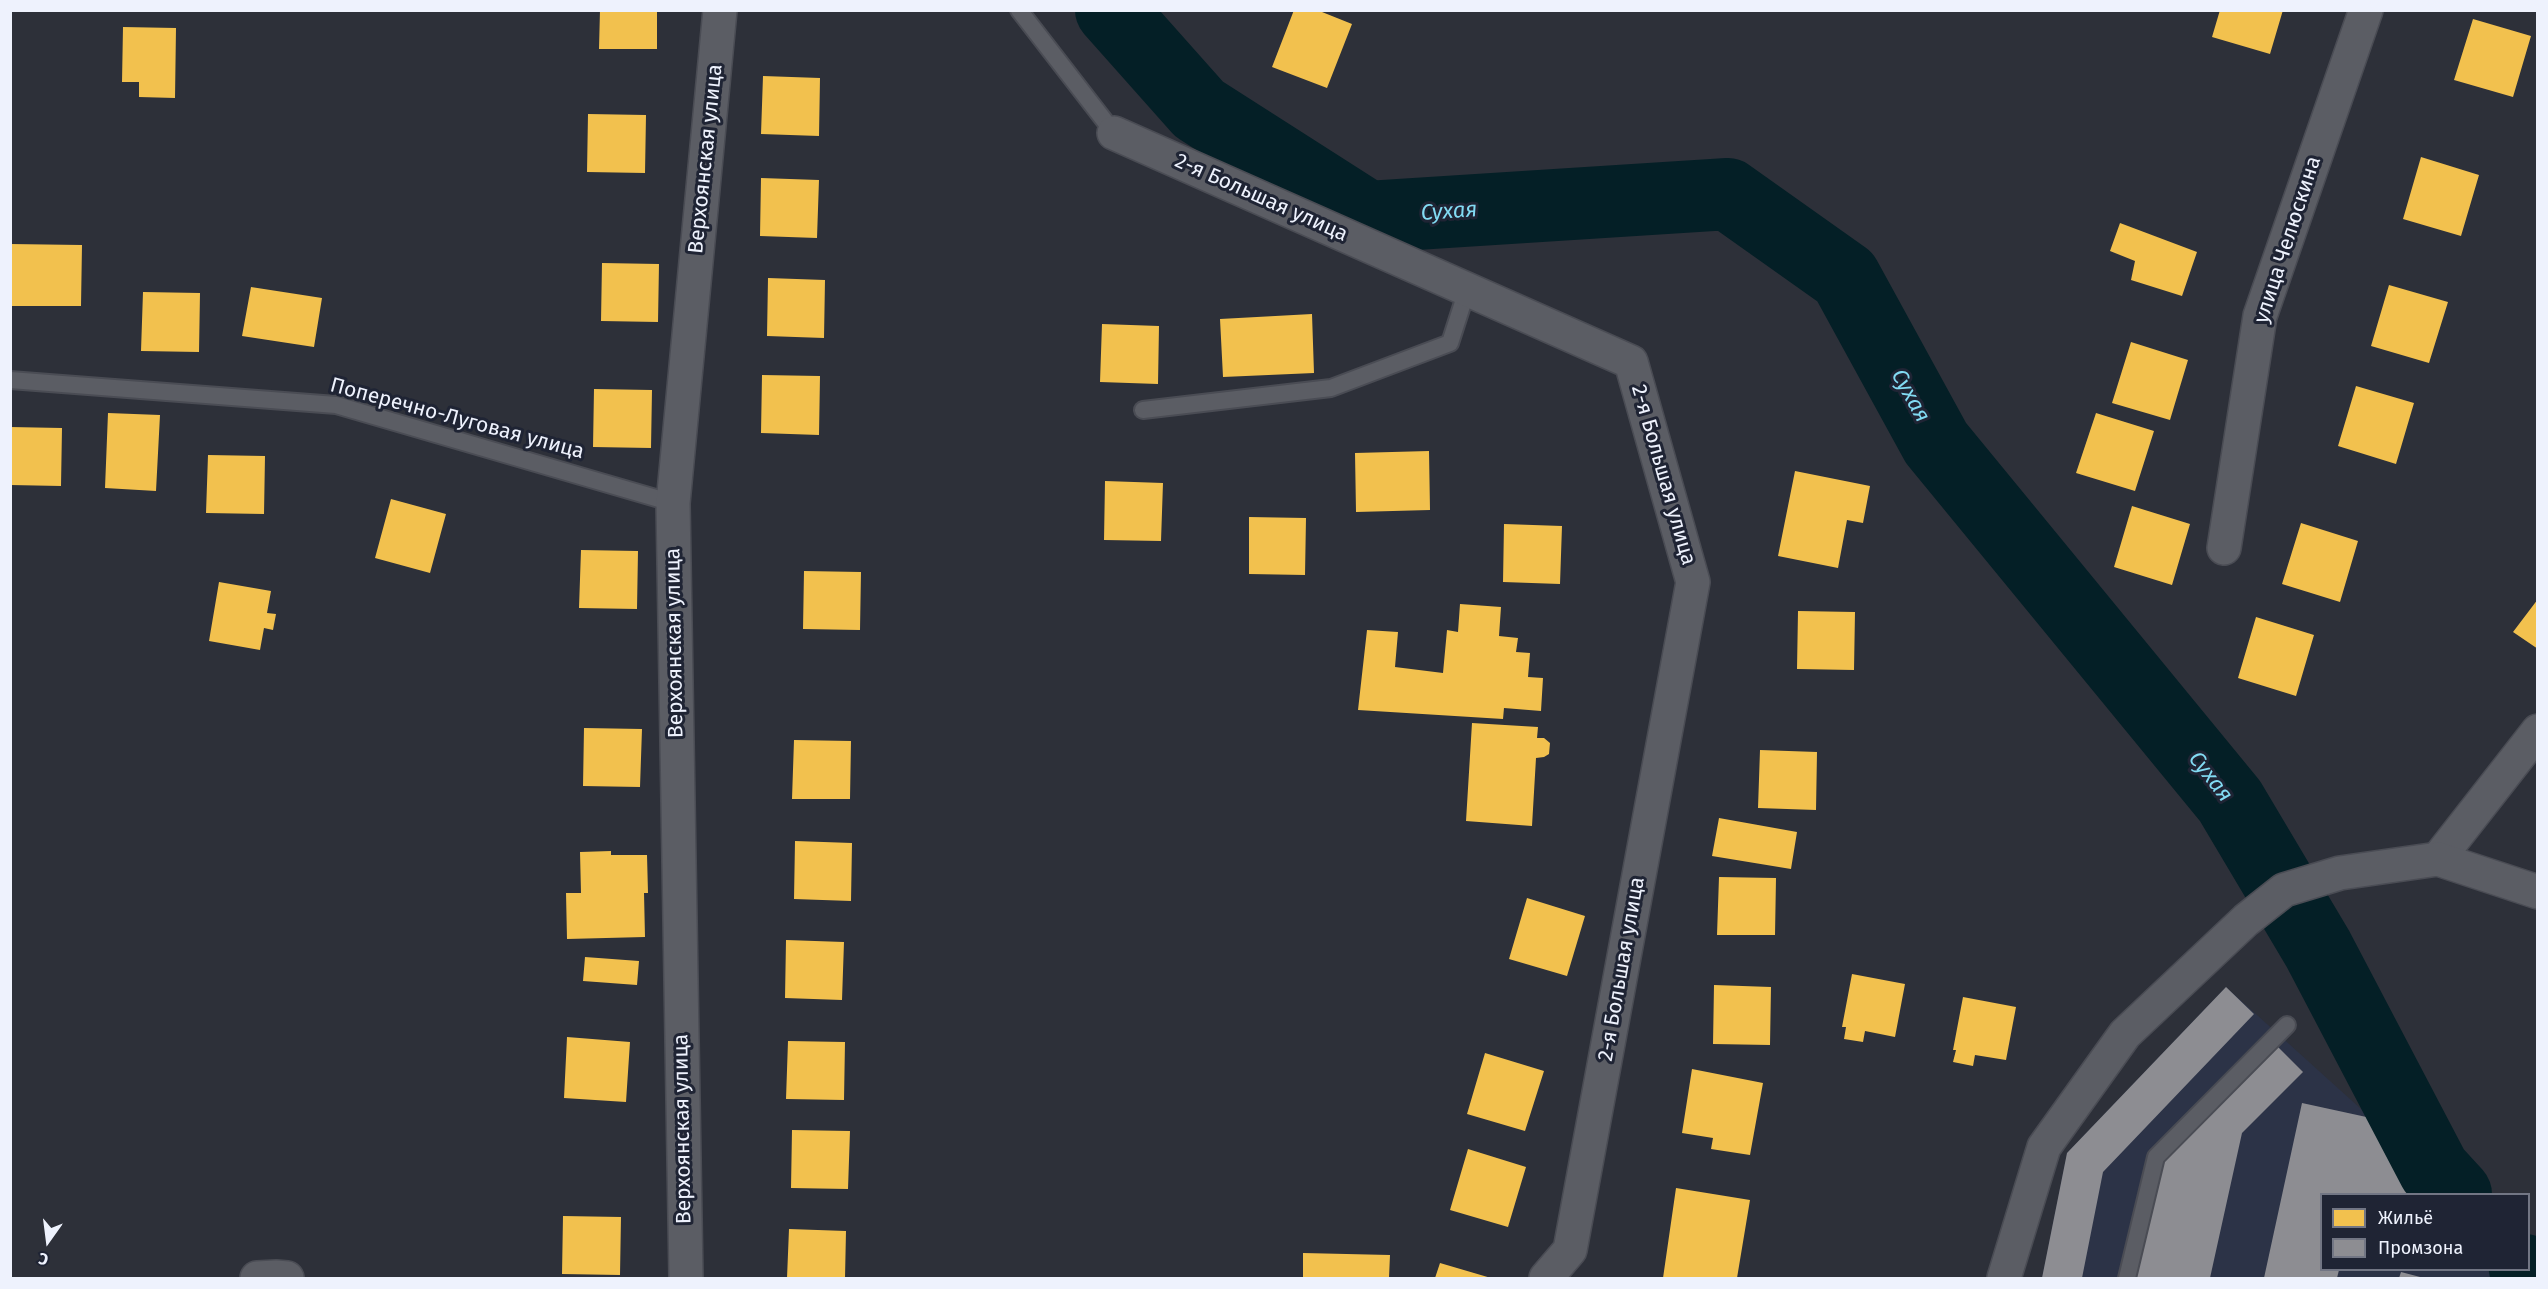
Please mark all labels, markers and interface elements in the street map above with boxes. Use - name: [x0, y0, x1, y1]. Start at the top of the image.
- street label: Верхоянская улица: [684, 63, 728, 255]
- street label: 2-я Большая улица: [1171, 149, 1351, 247]
- street label: улица Челюскина: [2249, 153, 2327, 327]
- water label: Сухая: [1420, 197, 1478, 227]
- water label: Сухая: [1885, 365, 1935, 427]
- street label: Поперечно-Луговая улица: [327, 373, 587, 465]
- street label: 2-я Большая улица: [1625, 382, 1701, 568]
- street label: Верхоянская улица: [661, 548, 689, 738]
- water label: Сухая: [2182, 747, 2238, 807]
- street label: 2-я Большая улица: [1593, 875, 1651, 1063]
- street label: Верхоянская улица: [669, 1034, 697, 1224]
- legend: [2320, 1193, 2530, 1271]
- text: Жильё: [2378, 1207, 2433, 1229]
- north arrow: [18, 1211, 78, 1271]
- text: Промзона: [2378, 1237, 2463, 1259]
- text: С: [37, 1249, 50, 1269]

